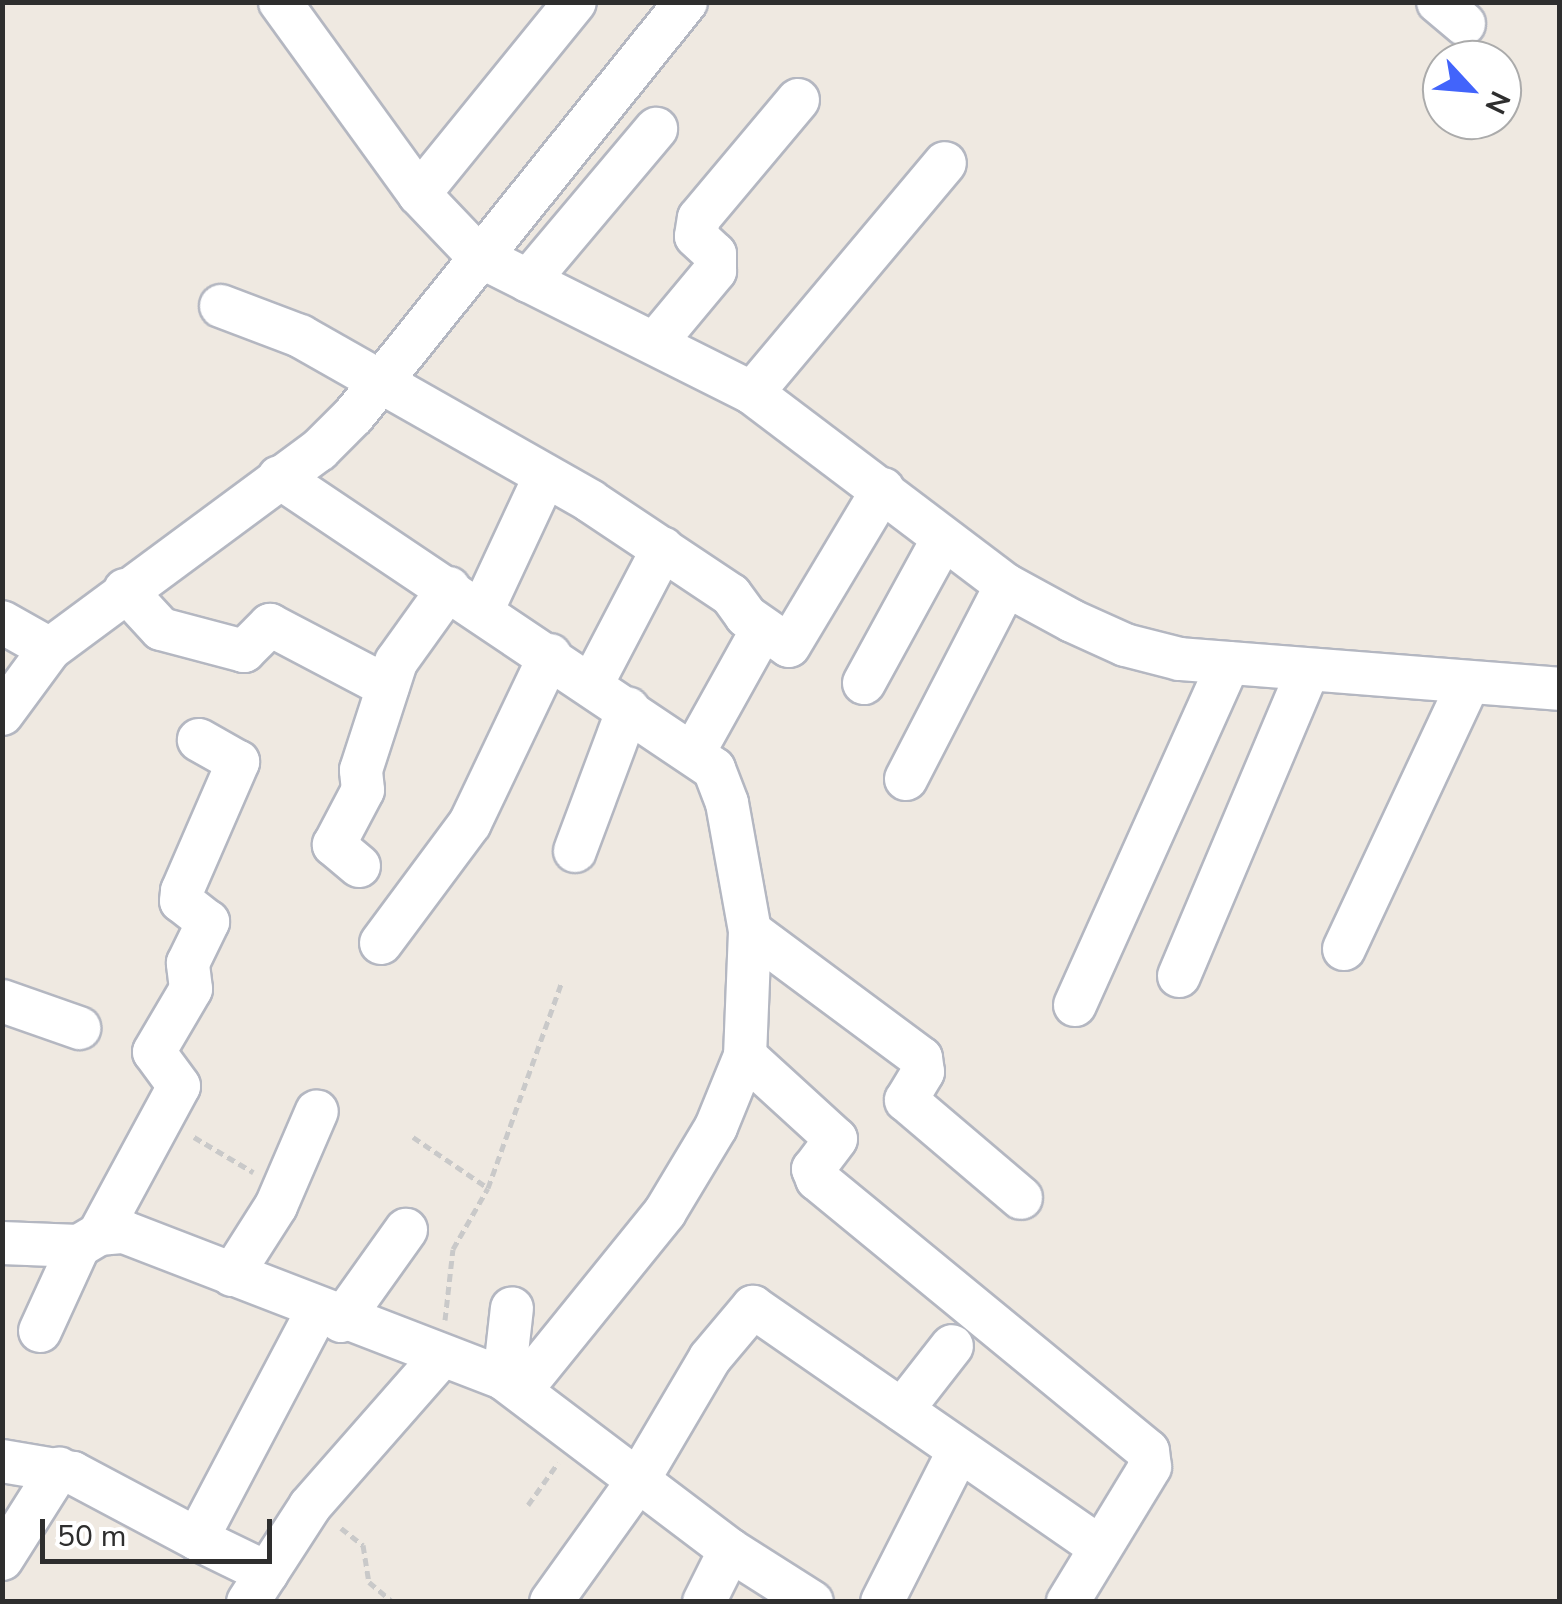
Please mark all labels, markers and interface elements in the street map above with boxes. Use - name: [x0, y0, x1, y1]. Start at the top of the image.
- north arrow: [1422, 40, 1522, 140]
- text: N: [1476, 85, 1519, 120]
- scale bar: [45, 1499, 278, 1561]
- text: 50 m: [57, 1516, 126, 1557]

